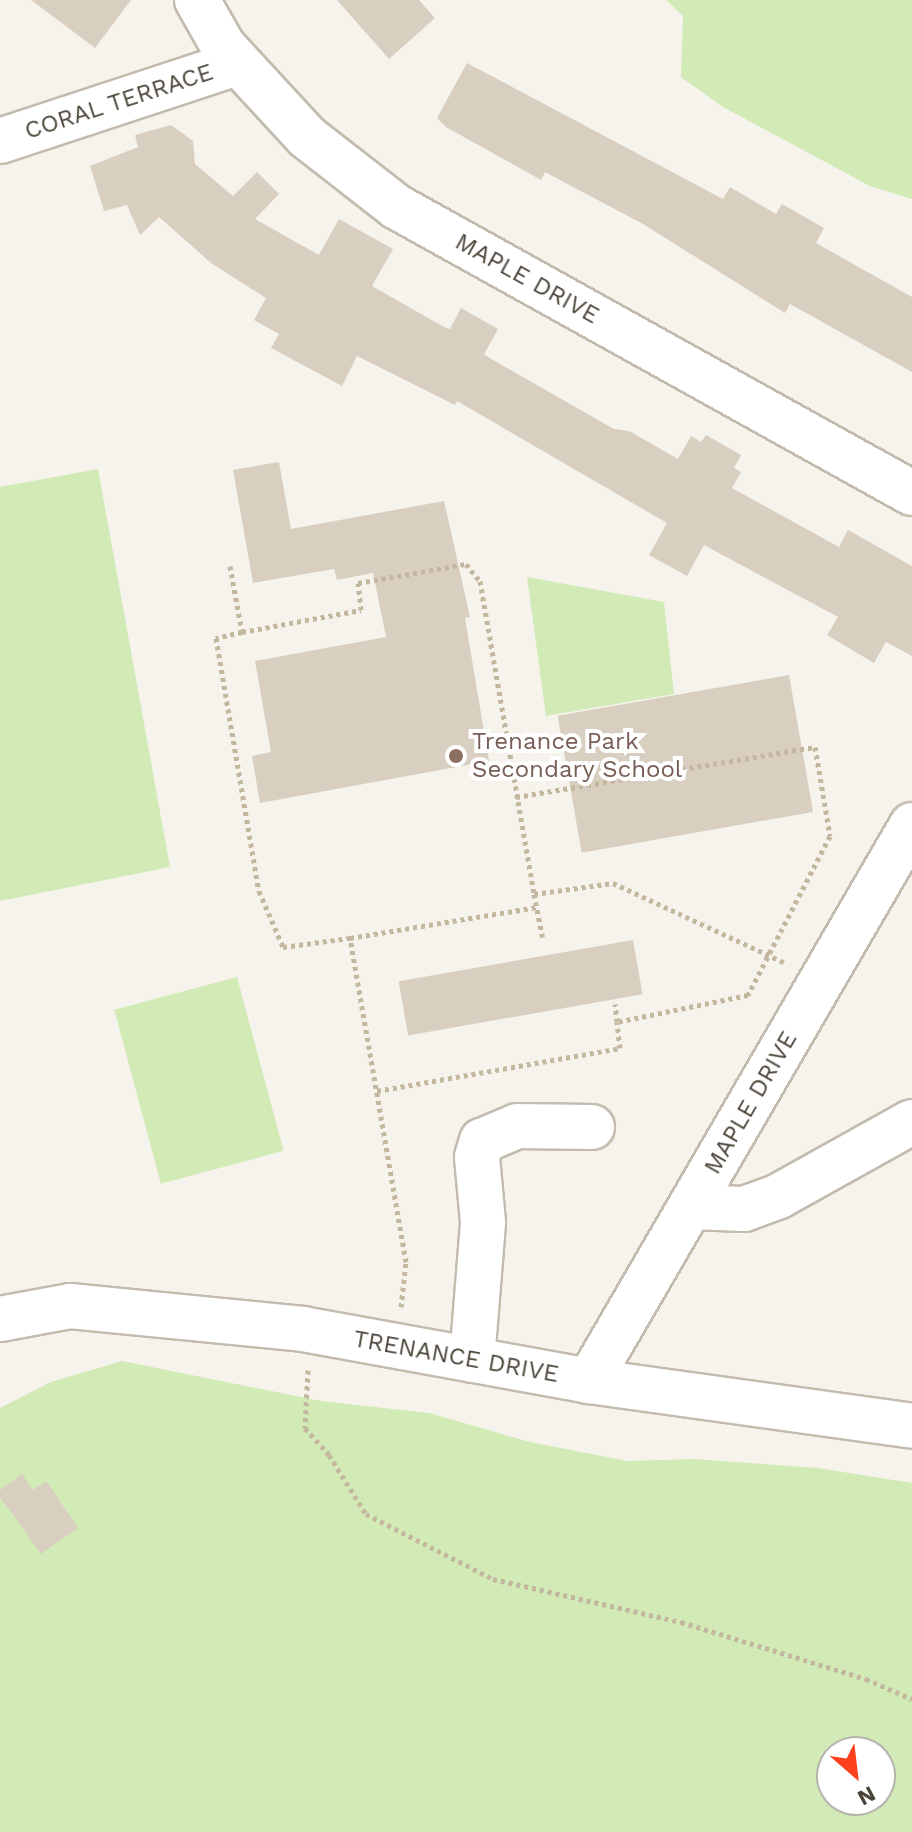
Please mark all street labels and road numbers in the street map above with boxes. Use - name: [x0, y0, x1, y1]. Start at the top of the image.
- street label: CORAL TERRACE: [21, 58, 217, 146]
- street label: MAPLE DRIVE: [450, 228, 604, 330]
- street label: MAPLE DRIVE: [699, 1026, 803, 1180]
- street label: TRENANCE DRIVE: [351, 1325, 561, 1389]

